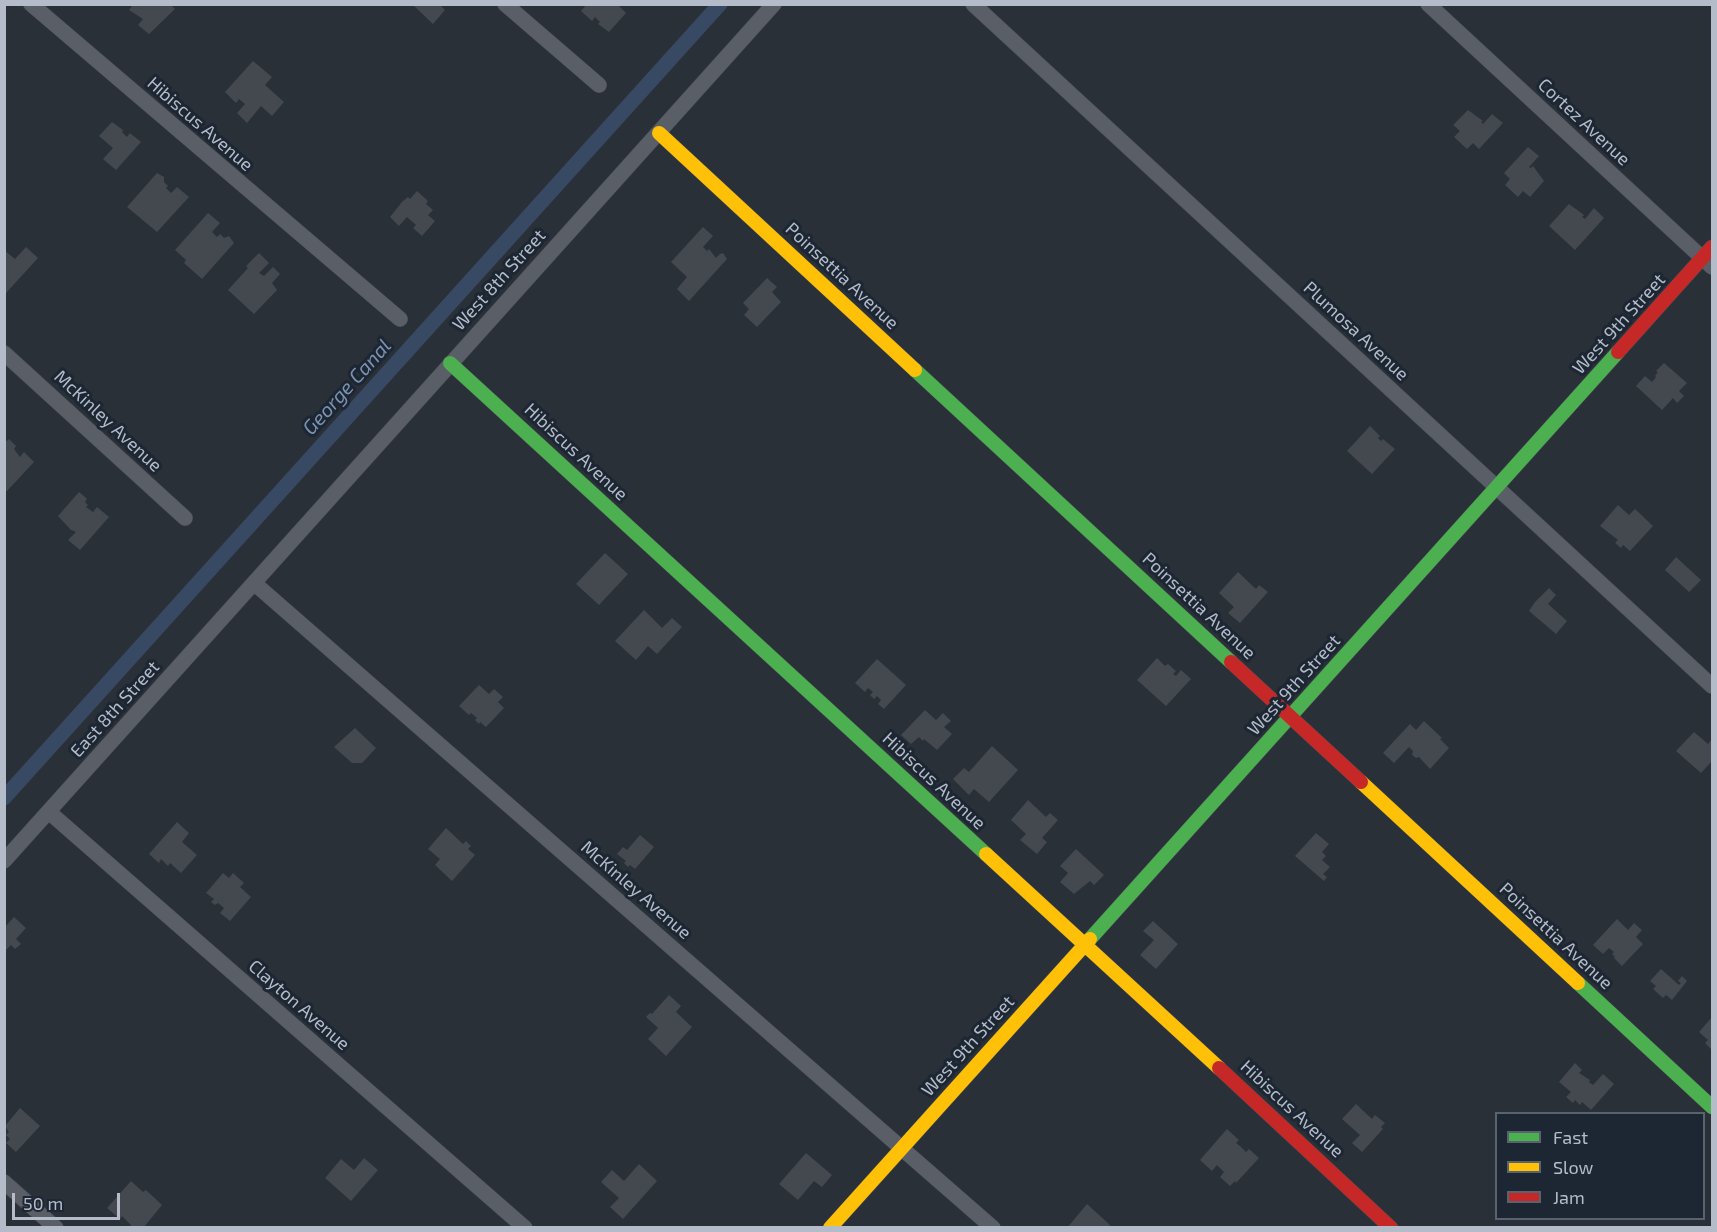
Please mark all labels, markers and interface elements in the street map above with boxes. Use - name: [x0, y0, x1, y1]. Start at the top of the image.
- street label: Hibiscus Avenue: [143, 72, 257, 176]
- street label: Cortez Avenue: [1534, 74, 1634, 170]
- street label: Poinsettia Avenue: [781, 218, 903, 334]
- street label: West 8th Street: [448, 225, 550, 335]
- street label: West 9th Street: [1568, 269, 1670, 379]
- street label: Plumosa Avenue: [1299, 277, 1413, 385]
- water label: George Canal: [298, 334, 396, 440]
- street label: McKinley Avenue: [50, 366, 166, 476]
- street label: Hibiscus Avenue: [520, 399, 632, 505]
- street label: Poinsettia Avenue: [1138, 548, 1260, 664]
- street label: West 9th Street: [1243, 630, 1345, 740]
- street label: East 8th Street: [66, 656, 164, 762]
- street label: Hibiscus Avenue: [878, 728, 990, 834]
- street label: McKinley Avenue: [576, 836, 696, 944]
- street label: Poinsettia Avenue: [1495, 878, 1617, 994]
- street label: Clayton Avenue: [244, 955, 354, 1055]
- street label: West 9th Street: [917, 991, 1019, 1101]
- street label: Hibiscus Avenue: [1236, 1056, 1348, 1162]
- legend: [1495, 1112, 1705, 1220]
- text: Fast: [1553, 1126, 1588, 1148]
- text: Slow: [1553, 1156, 1593, 1178]
- scale bar: [15, 1181, 123, 1219]
- text: Jam: [1553, 1186, 1585, 1208]
- text: 50 m: [23, 1192, 63, 1214]

